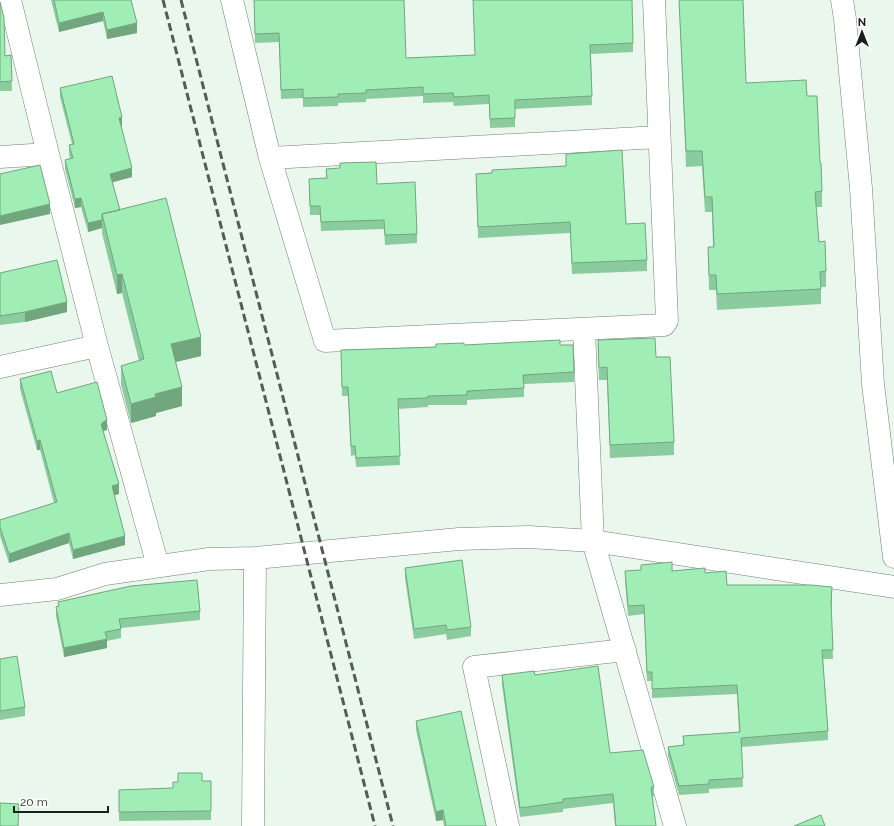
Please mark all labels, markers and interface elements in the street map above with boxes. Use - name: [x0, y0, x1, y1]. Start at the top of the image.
- north arrow: [842, 12, 882, 52]
- text: N: [858, 16, 866, 29]
- scale bar: [14, 788, 108, 814]
- text: 20 m: [20, 795, 48, 809]

